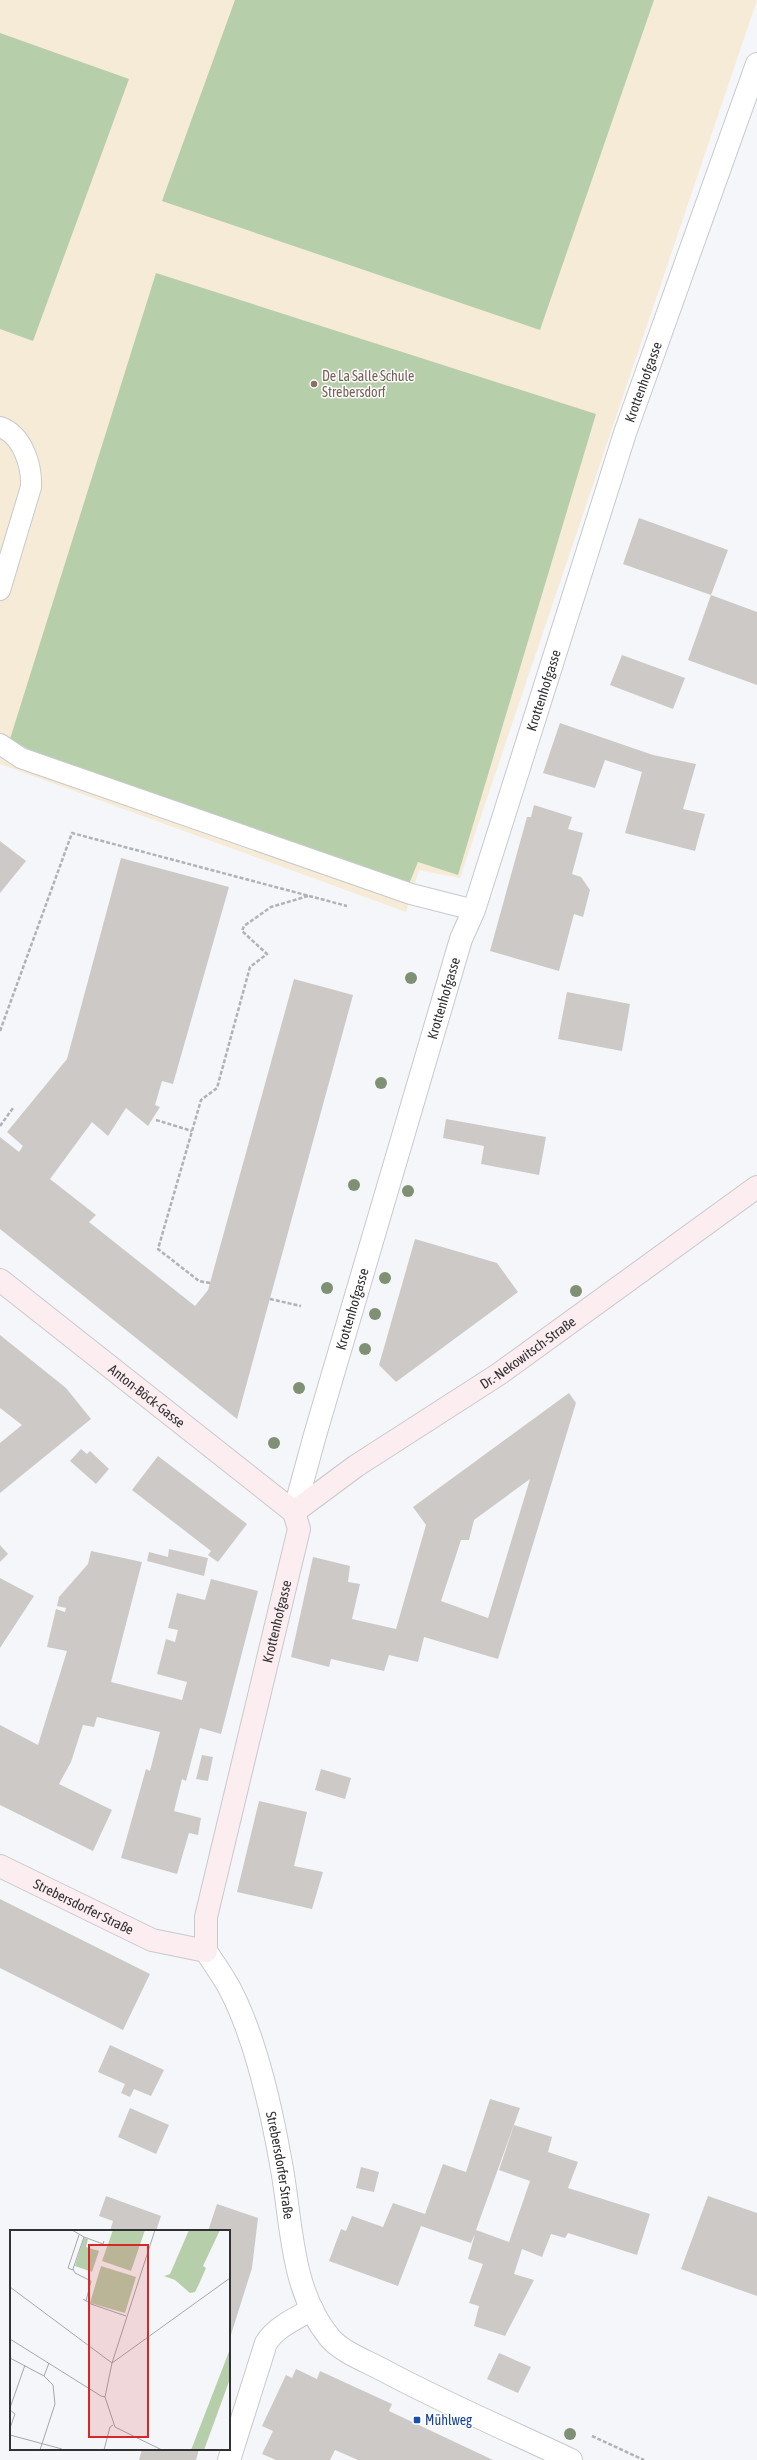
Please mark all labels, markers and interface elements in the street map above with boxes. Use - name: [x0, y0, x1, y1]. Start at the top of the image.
- street label: Krottenhofgasse: [621, 340, 665, 425]
- place label: De La Salle Schule Strebersdorf: [322, 368, 414, 400]
- marker: De La Salle Schule Strebersdorf: [309, 379, 319, 389]
- street label: Krottenhofgasse: [523, 648, 564, 733]
- street label: Krottenhofgasse: [424, 956, 463, 1041]
- street label: Krottenhofgasse: [332, 1266, 372, 1352]
- street label: Dr.-Nekowitsch-Straße: [477, 1313, 579, 1392]
- street label: Anton-Böck-Gasse: [105, 1361, 188, 1431]
- street label: Krottenhofgasse: [259, 1579, 294, 1664]
- street label: Strebersdorfer Straße: [31, 1876, 136, 1938]
- street label: Strebersdorfer Straße: [263, 2110, 297, 2220]
- inset map: [10, 2230, 230, 2450]
- place label: Mühlweg: [425, 2412, 472, 2428]
- marker: Mühlweg: [412, 2415, 422, 2425]

